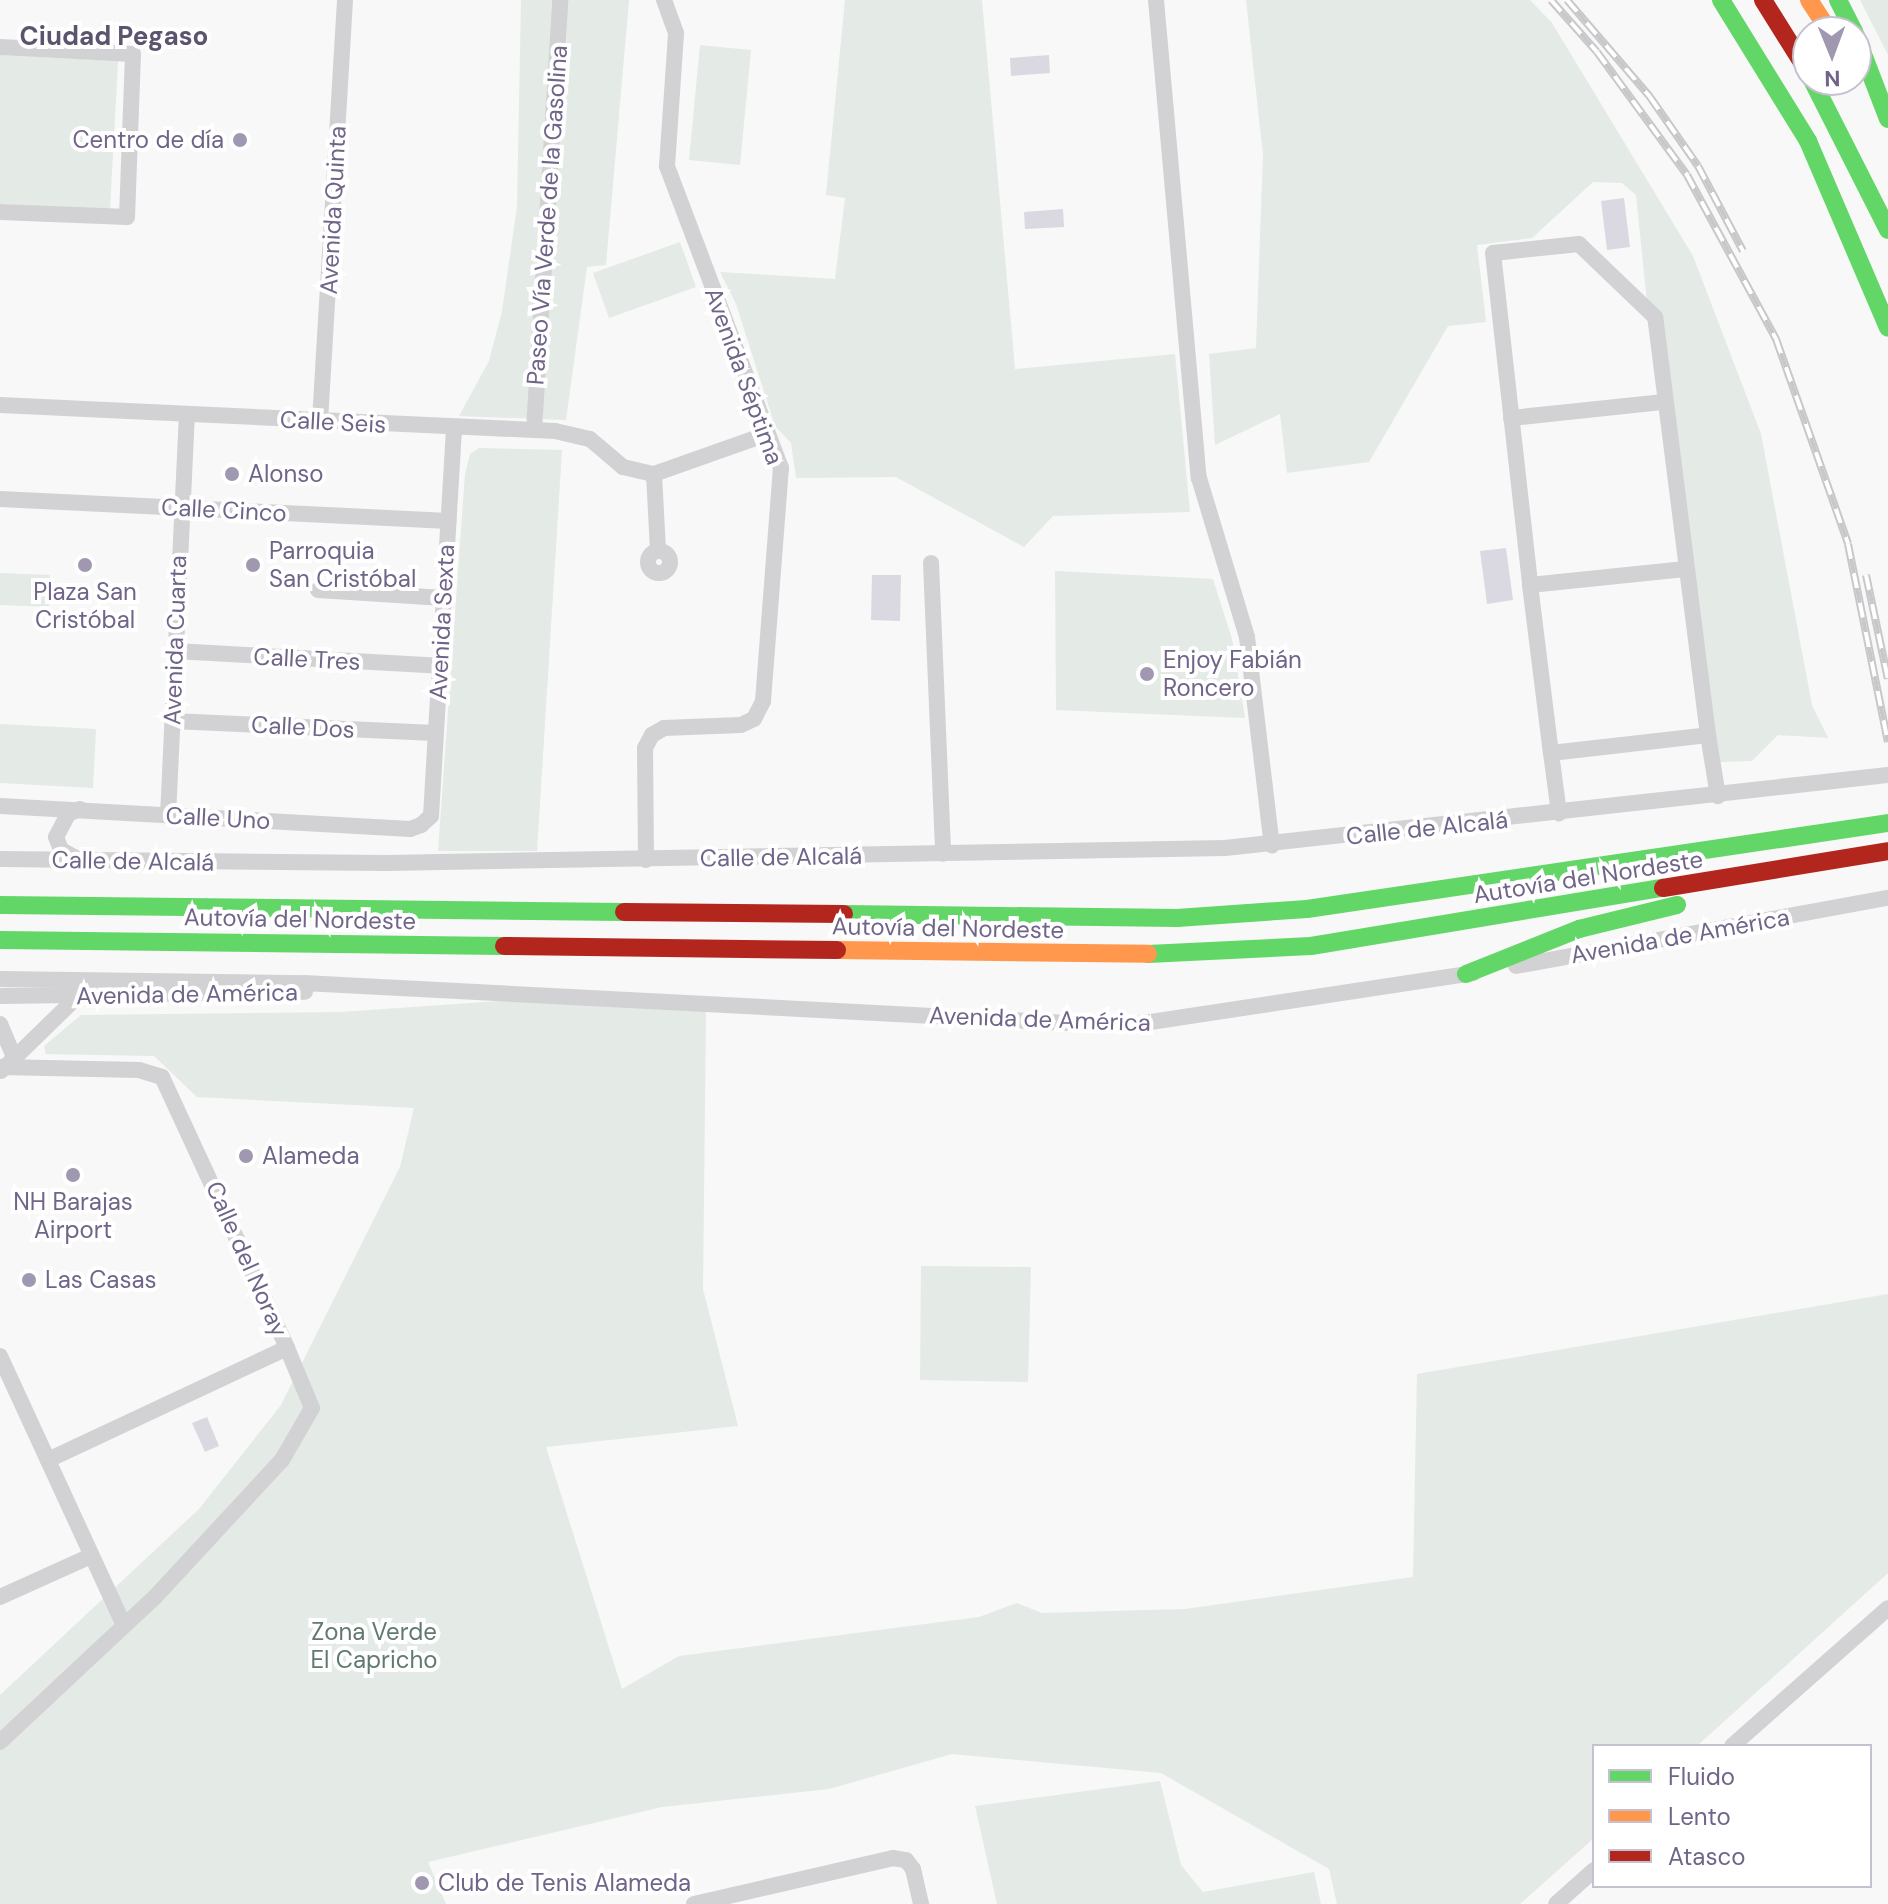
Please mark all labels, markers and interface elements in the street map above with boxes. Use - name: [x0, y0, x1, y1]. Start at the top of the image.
- north arrow: [1792, 16, 1872, 96]
- district label: Ciudad Pegaso: [20, 21, 208, 53]
- street label: Paseo Vía Verde de la Gasolina: [521, 44, 573, 386]
- text: N: [1824, 64, 1841, 93]
- street label: Avenida Quinta: [314, 125, 352, 295]
- place label: Centro de día: [72, 126, 224, 154]
- marker: Centro de día: [231, 131, 249, 149]
- street label: Avenida Séptima: [699, 284, 789, 468]
- street label: Calle Seis: [279, 405, 387, 439]
- place label: Alonso: [248, 460, 324, 488]
- marker: Alonso: [223, 465, 241, 483]
- street label: Calle Cinco: [160, 492, 288, 528]
- place label: Parroquia San Cristóbal: [269, 537, 416, 593]
- street label: Avenida Sexta: [424, 543, 460, 701]
- street label: Avenida Cuarta: [158, 555, 192, 725]
- marker: Plaza San Cristóbal: [76, 556, 94, 574]
- marker: Parroquia San Cristóbal: [244, 556, 262, 574]
- place label: Plaza San Cristóbal: [33, 578, 137, 634]
- street label: Calle Tres: [253, 642, 361, 676]
- place label: Enjoy Fabián Roncero: [1163, 646, 1302, 702]
- marker: Enjoy Fabián Roncero: [1138, 665, 1156, 683]
- street label: Calle Dos: [250, 710, 356, 744]
- street label: Calle Uno: [165, 801, 271, 835]
- street label: Calle de Alcalá: [1345, 805, 1509, 851]
- street label: Calle de Alcalá: [699, 841, 863, 873]
- street label: Calle de Alcalá: [51, 845, 215, 877]
- street label: Autovía del Nordeste: [1471, 845, 1705, 909]
- street label: Autovía del Nordeste: [184, 903, 416, 935]
- street label: Avenida de América: [1568, 903, 1792, 969]
- street label: Autovía del Nordeste: [832, 912, 1064, 944]
- street label: Avenida de América: [76, 978, 298, 1010]
- street label: Avenida de América: [929, 1001, 1151, 1037]
- place label: Alameda: [262, 1142, 359, 1170]
- marker: Alameda: [237, 1147, 255, 1165]
- marker: NH Barajas Airport: [64, 1166, 82, 1184]
- street label: Calle del Noray: [200, 1177, 294, 1341]
- place label: NH Barajas Airport: [13, 1188, 133, 1244]
- place label: Las Casas: [45, 1266, 157, 1294]
- marker: Las Casas: [20, 1271, 38, 1289]
- park label: Zona Verde El Capricho: [311, 1618, 437, 1674]
- legend: [1592, 1744, 1872, 1888]
- text: Fluido: [1668, 1761, 1735, 1792]
- text: Lento: [1668, 1801, 1731, 1832]
- text: Atasco: [1668, 1841, 1745, 1872]
- place label: Club de Tenis Alameda: [438, 1869, 691, 1897]
- marker: Club de Tenis Alameda: [413, 1874, 431, 1892]

